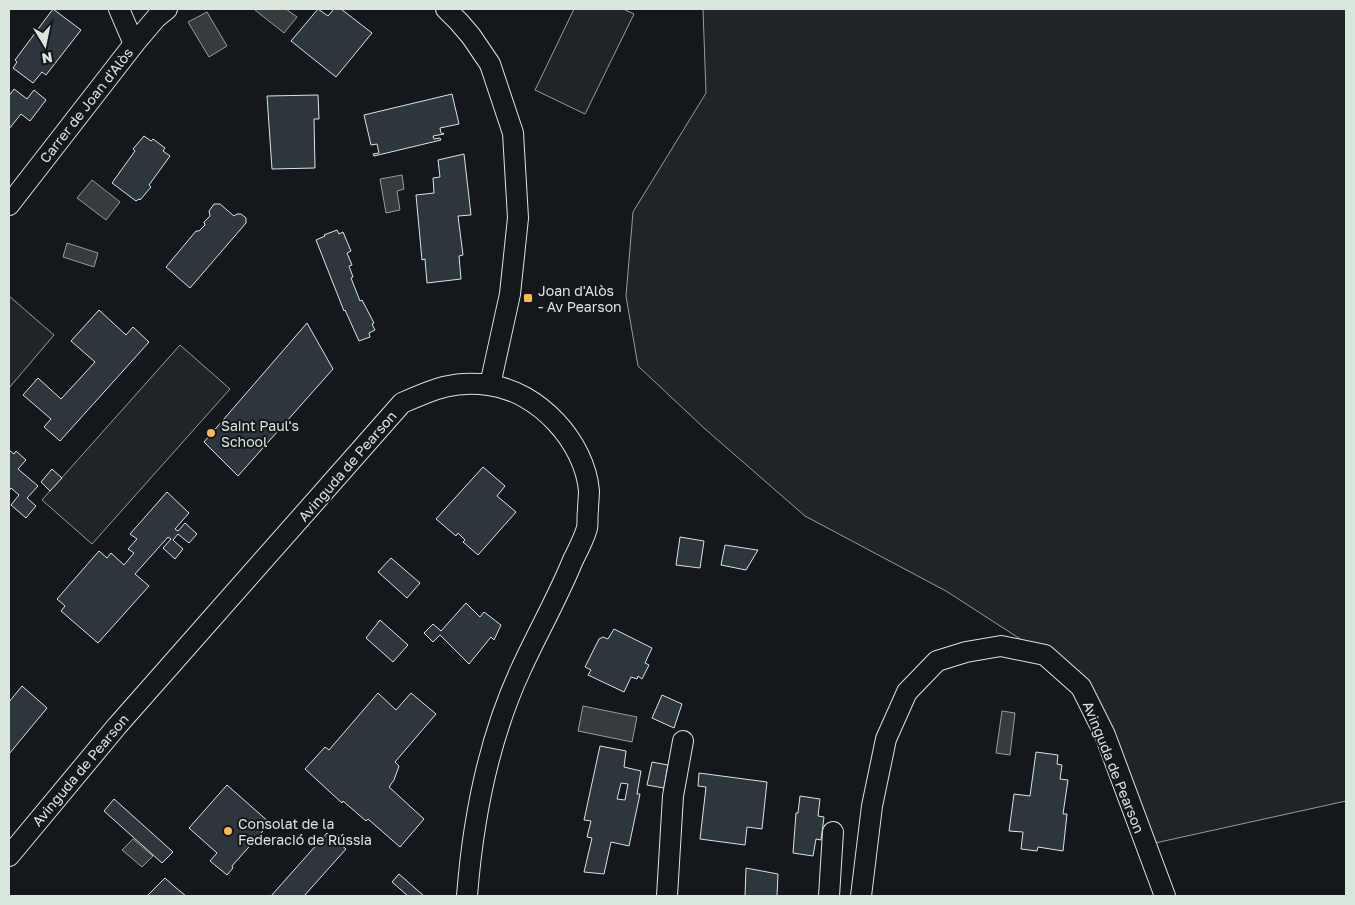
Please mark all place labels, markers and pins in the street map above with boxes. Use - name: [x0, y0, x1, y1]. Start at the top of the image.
- place label: Joan d'Alòs - Av Pearson: [538, 282, 622, 315]
- marker: Joan d'Alòs - Av Pearson: [522, 292, 534, 304]
- place label: Saint Paul's School: [221, 417, 299, 450]
- marker: Saint Paul's School: [205, 427, 217, 439]
- place label: Consolat de la Federació de Rússia: [238, 815, 372, 848]
- marker: Consolat de la Federació de Rússia: [222, 825, 234, 837]

